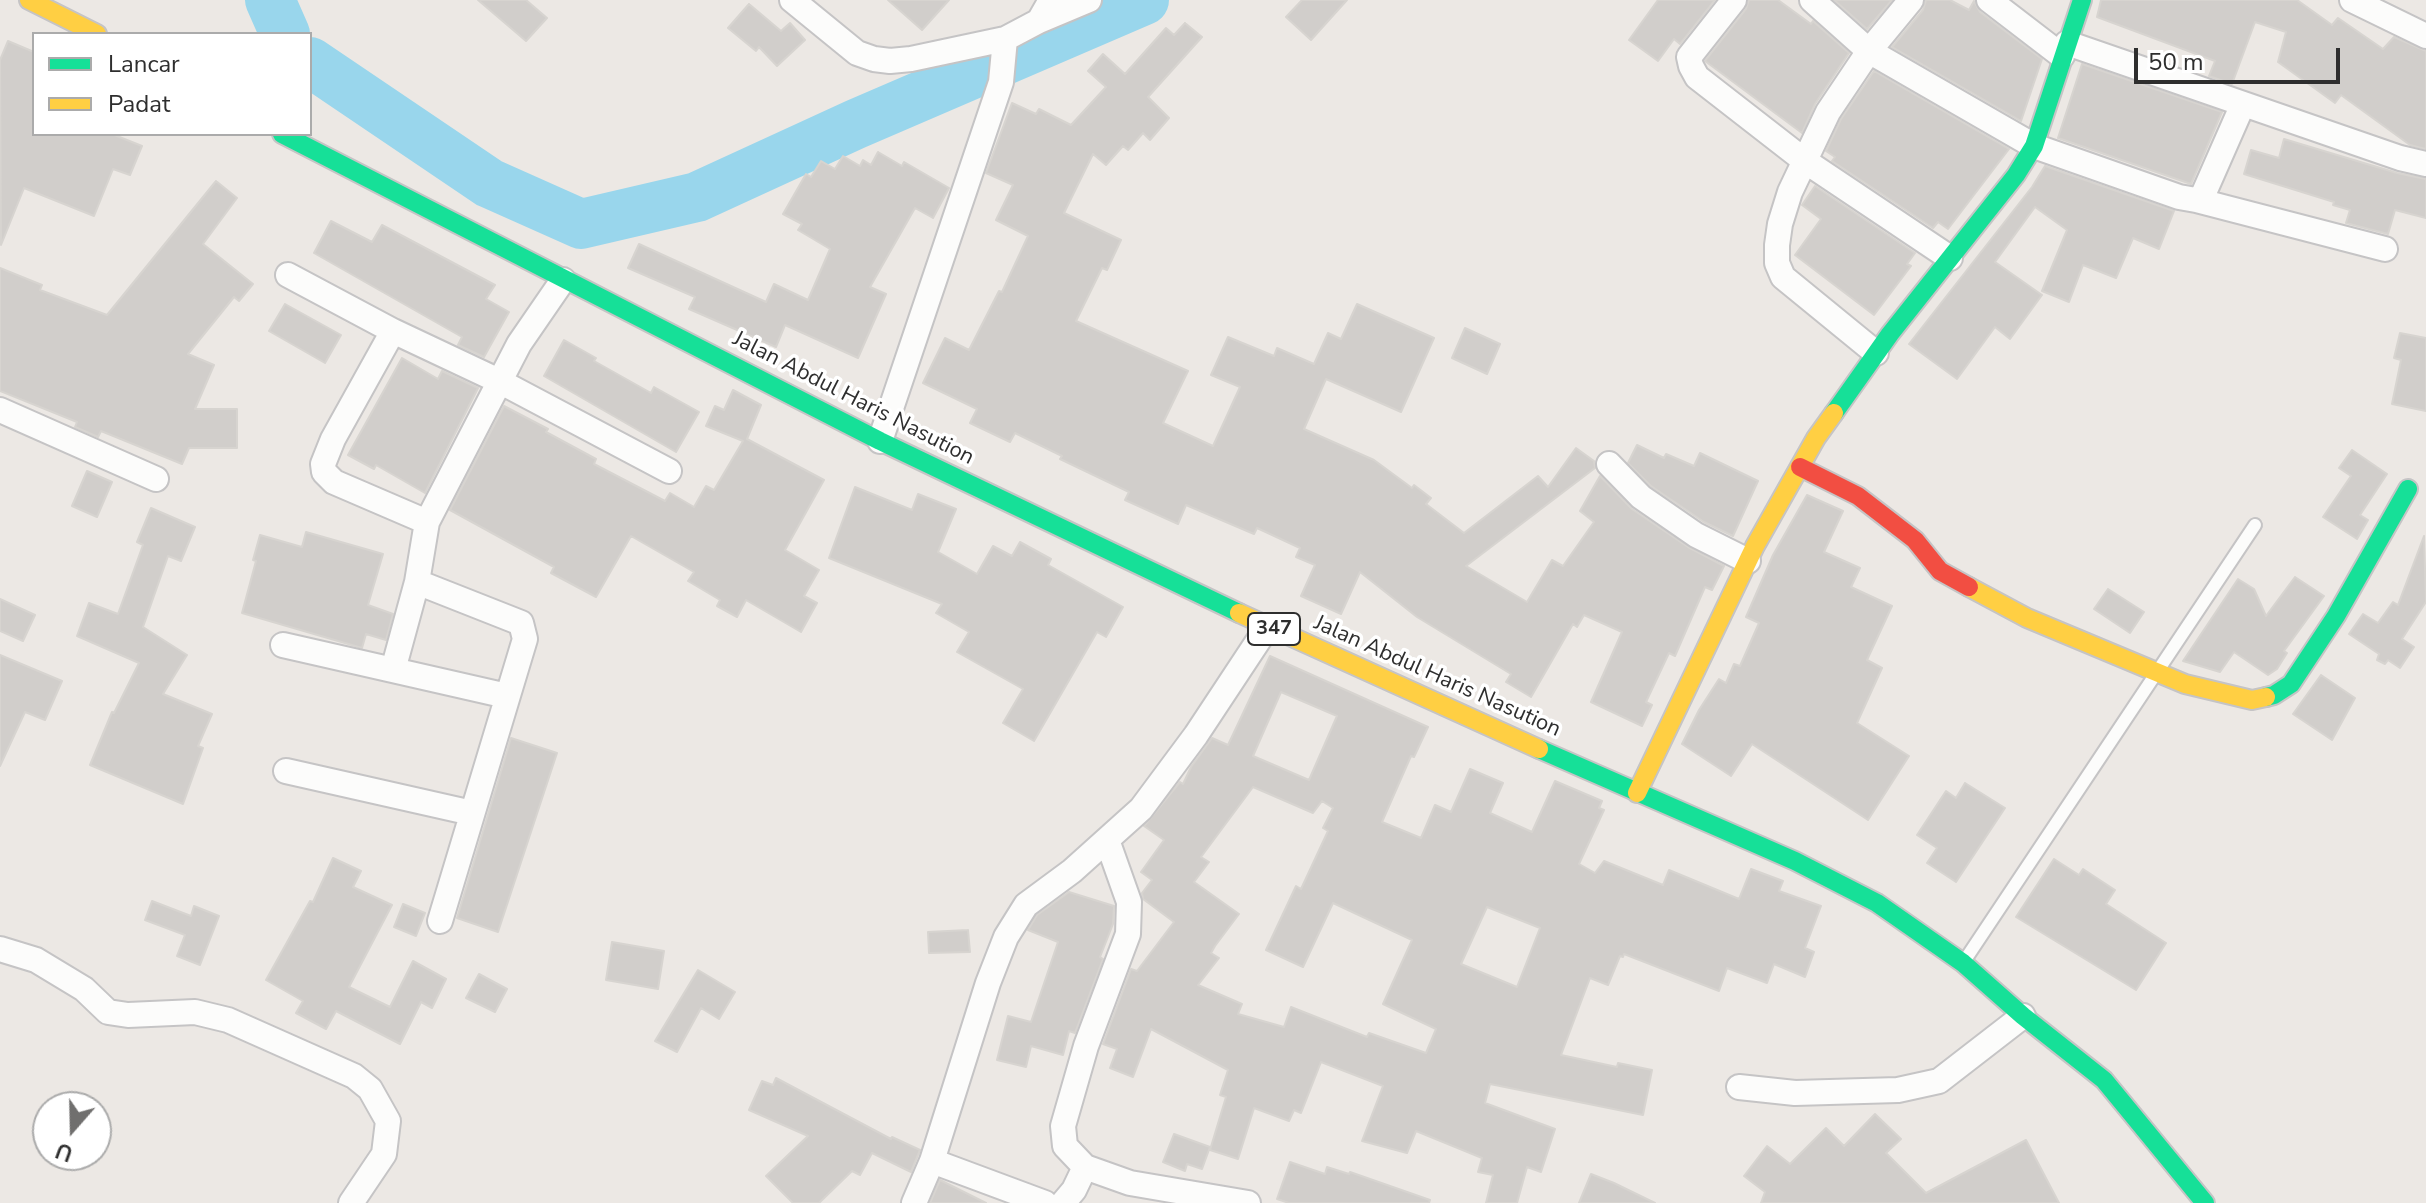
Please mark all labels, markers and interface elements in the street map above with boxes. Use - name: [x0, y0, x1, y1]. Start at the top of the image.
- legend: [32, 32, 312, 136]
- scale bar: [2138, 32, 2344, 82]
- text: 50 m: [2148, 46, 2204, 78]
- text: Lancar: [108, 48, 180, 80]
- text: Padat: [108, 88, 170, 120]
- street label: Jalan Abdul Haris Nasution: [728, 327, 978, 471]
- street label: Jalan Abdul Haris Nasution: [1310, 611, 1564, 743]
- road number: 347: [1248, 613, 1300, 645]
- north arrow: [32, 1091, 112, 1171]
- text: U: [52, 1135, 77, 1169]

